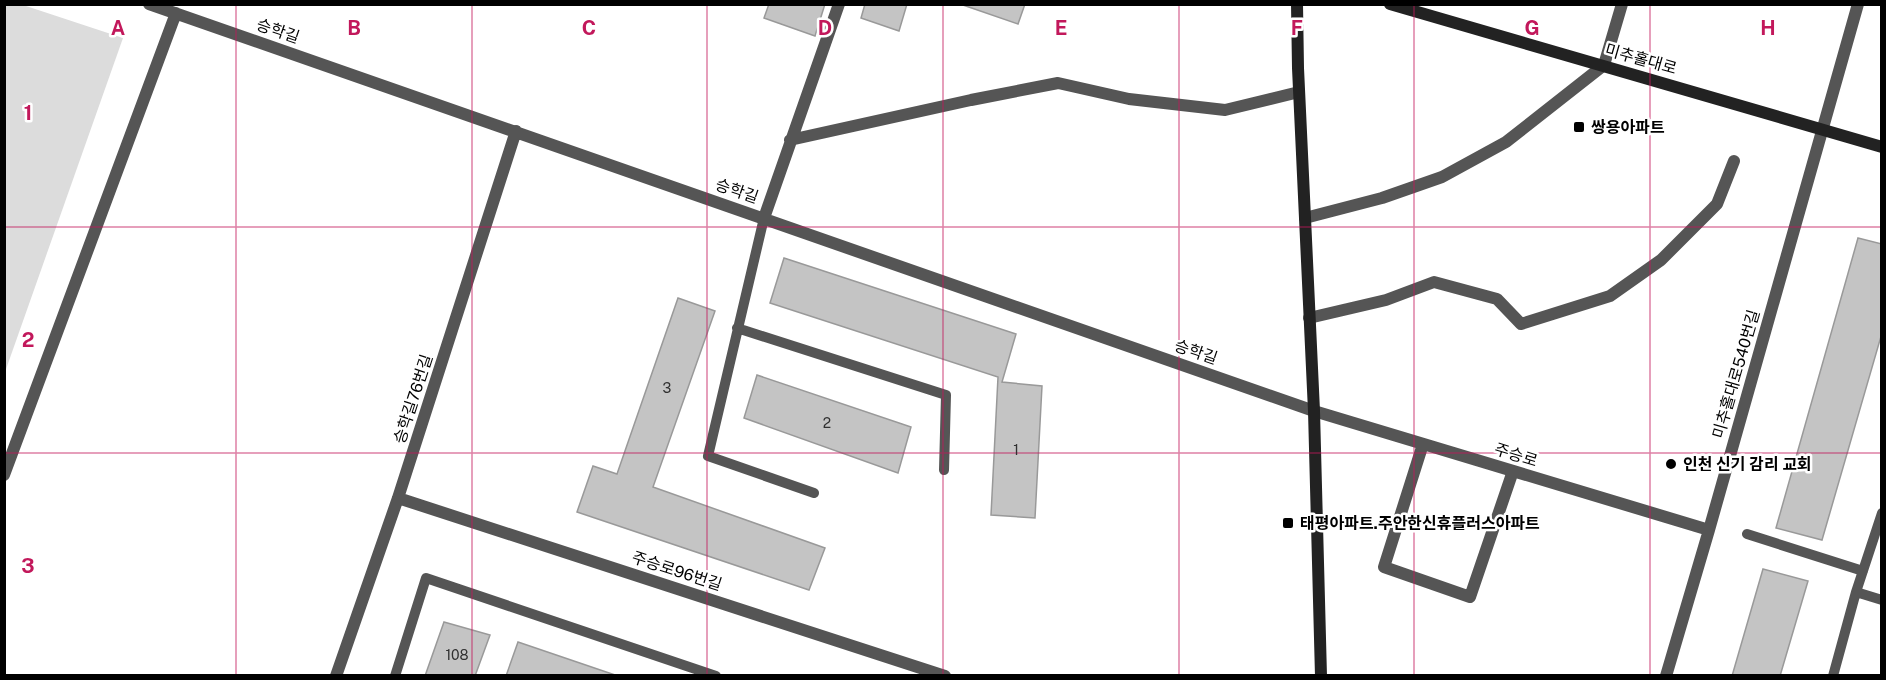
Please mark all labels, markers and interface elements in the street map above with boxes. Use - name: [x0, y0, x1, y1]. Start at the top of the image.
- street label: 승학길: [254, 15, 302, 47]
- text: A: [111, 16, 125, 40]
- text: B: [347, 16, 361, 40]
- text: C: [582, 16, 596, 40]
- text: D: [818, 16, 832, 40]
- text: E: [1055, 16, 1067, 40]
- text: F: [1291, 16, 1303, 40]
- text: G: [1524, 16, 1540, 40]
- text: H: [1760, 16, 1776, 40]
- street label: 미추홀대로: [1603, 40, 1679, 78]
- text: 1: [24, 101, 32, 125]
- place label: 쌍용아파트: [1591, 118, 1665, 137]
- marker: 쌍용아파트: [1572, 120, 1586, 134]
- street label: 승학길: [713, 175, 761, 207]
- street label: 미추홀대로540번길: [1709, 307, 1763, 441]
- text: 2: [22, 328, 34, 352]
- street label: 승학길: [1172, 336, 1220, 368]
- street label: 승학길76번길: [390, 352, 436, 446]
- house number: 3: [663, 380, 672, 396]
- house number: 2: [823, 415, 831, 431]
- street label: 주승로: [1492, 439, 1540, 471]
- house number: 1: [1013, 442, 1019, 458]
- place label: 인천 신기 감리 교회: [1683, 455, 1812, 474]
- marker: 인천 신기 감리 교회: [1664, 457, 1678, 471]
- place label: 태평아파트.주안한신휴플러스아파트: [1300, 514, 1540, 533]
- marker: 태평아파트.주안한신휴플러스아파트: [1281, 516, 1295, 530]
- street label: 주승로96번길: [630, 548, 724, 594]
- text: 3: [21, 554, 35, 578]
- house number: 108: [445, 647, 469, 663]

